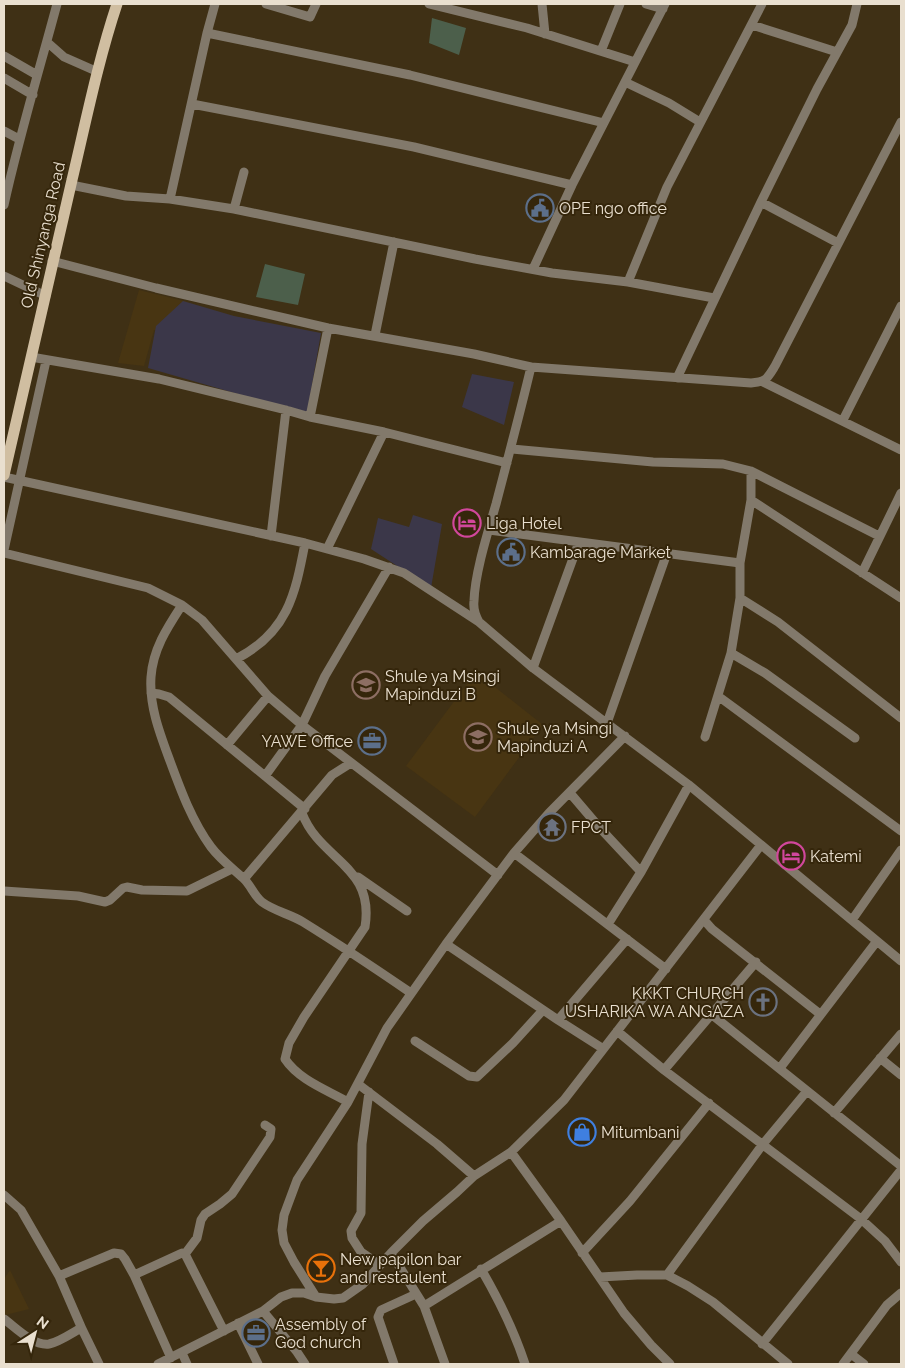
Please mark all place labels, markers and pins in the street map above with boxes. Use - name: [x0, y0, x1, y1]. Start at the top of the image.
- public building icon: OPE ngo office: [525, 193, 555, 223]
- place label: OPE ngo office: [559, 199, 667, 218]
- hotel icon: Liga Hotel: [452, 508, 482, 538]
- place label: Liga Hotel: [486, 514, 562, 533]
- public building icon: Kambarage Market: [496, 537, 526, 567]
- place label: Kambarage Market: [530, 543, 672, 562]
- place label: Shule ya Msingi Mapinduzi B: [385, 667, 500, 704]
- school or university icon: Shule ya Msingi Mapinduzi B: [351, 670, 381, 700]
- place label: Shule ya Msingi Mapinduzi A: [497, 719, 612, 756]
- school or university icon: Shule ya Msingi Mapinduzi A: [463, 722, 493, 752]
- office icon: YAWE Office: [357, 726, 387, 756]
- place label: YAWE Office: [262, 732, 353, 751]
- temple icon: FPCT: [537, 812, 567, 842]
- place label: FPCT: [571, 818, 611, 837]
- hotel icon: Katemi: [776, 841, 806, 871]
- place label: Katemi: [810, 847, 862, 866]
- place label: KKKT CHURCH USHARIKA WA ANGAZA: [565, 984, 744, 1021]
- church icon: KKKT CHURCH USHARIKA WA ANGAZA: [748, 987, 778, 1017]
- shop icon: Mitumbani: [567, 1117, 597, 1147]
- place label: Mitumbani: [601, 1123, 680, 1142]
- place label: New papilon bar and restaulent: [340, 1250, 462, 1287]
- bar icon: New papilon bar and restaulent: [306, 1253, 336, 1283]
- place label: Assembly of God church: [275, 1315, 367, 1352]
- office icon: Assembly of God church: [241, 1318, 271, 1348]

